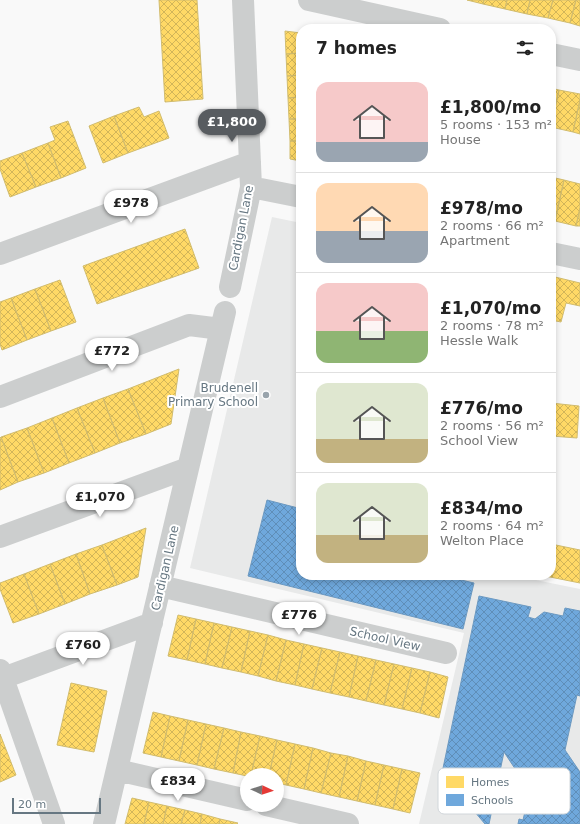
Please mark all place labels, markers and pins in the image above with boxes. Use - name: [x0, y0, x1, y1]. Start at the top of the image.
- pin: £1,800: [199, 109, 265, 143]
- pin: £978: [107, 190, 155, 224]
- pin: £772: [88, 338, 136, 372]
- place label: Brudenell Primary School: [168, 381, 258, 409]
- marker: Brudenell Primary School: [261, 390, 271, 400]
- pin: £1,070: [67, 484, 133, 518]
- pin: £776: [275, 602, 323, 636]
- pin: £760: [59, 632, 107, 666]
- pin: £834: [154, 768, 202, 802]

